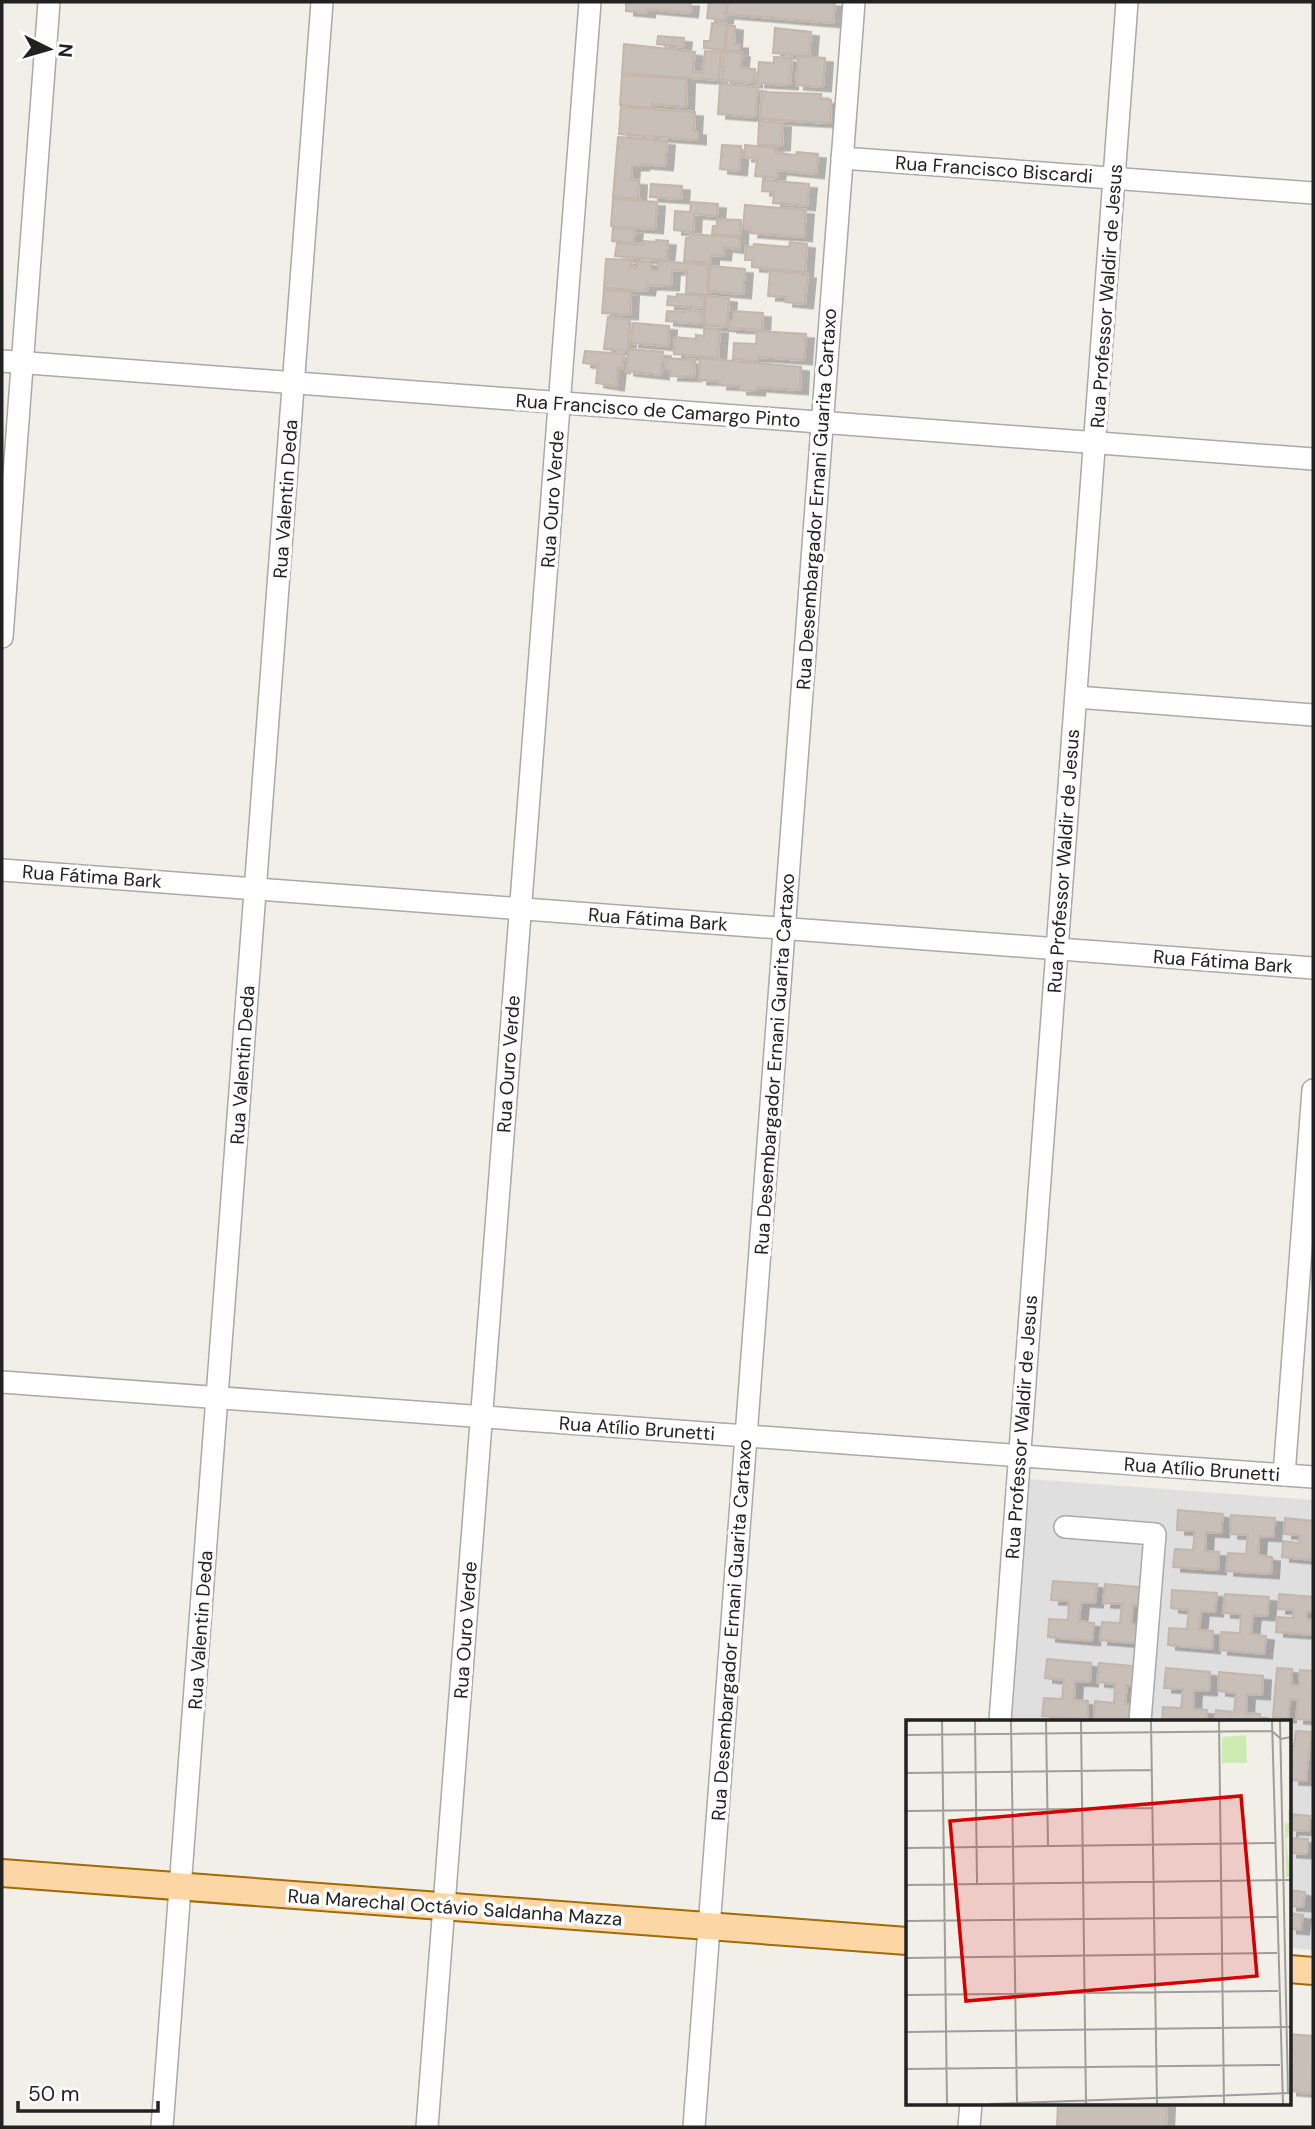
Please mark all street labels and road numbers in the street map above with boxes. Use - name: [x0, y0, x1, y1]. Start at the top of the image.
- street label: Rua Francisco Biscardi: [894, 150, 1094, 189]
- street label: Rua Professor Waldir de Jesus: [1085, 163, 1128, 429]
- street label: Rua Desembargador Ernani Guarita Cartaxo: [791, 307, 842, 691]
- street label: Rua Francisco de Camargo Pinto: [515, 388, 801, 433]
- street label: Rua Valentin Deda: [267, 419, 304, 579]
- street label: Rua Ouro Verde: [535, 429, 570, 569]
- street label: Rua Professor Waldir de Jesus: [1042, 728, 1085, 994]
- street label: Rua Fátima Bark: [21, 859, 163, 894]
- street label: Rua Desembargador Ernani Guarita Cartaxo: [749, 872, 800, 1256]
- street label: Rua Fátima Bark: [587, 902, 729, 937]
- street label: Rua Fátima Bark: [1152, 944, 1294, 979]
- street label: Rua Valentin Deda: [224, 985, 261, 1145]
- street label: Rua Ouro Verde: [491, 994, 526, 1134]
- street label: Rua Professor Waldir de Jesus: [1000, 1294, 1043, 1560]
- street label: Rua Atílio Brunetti: [558, 1411, 716, 1446]
- street label: Rua Desembargador Ernani Guarita Cartaxo: [706, 1438, 757, 1822]
- street label: Rua Atílio Brunetti: [1123, 1452, 1281, 1487]
- street label: Rua Valentin Deda: [182, 1550, 219, 1710]
- street label: Rua Ouro Verde: [448, 1560, 483, 1700]
- street label: Rua Marechal Octávio Saldanha Mazza: [287, 1883, 623, 1932]

